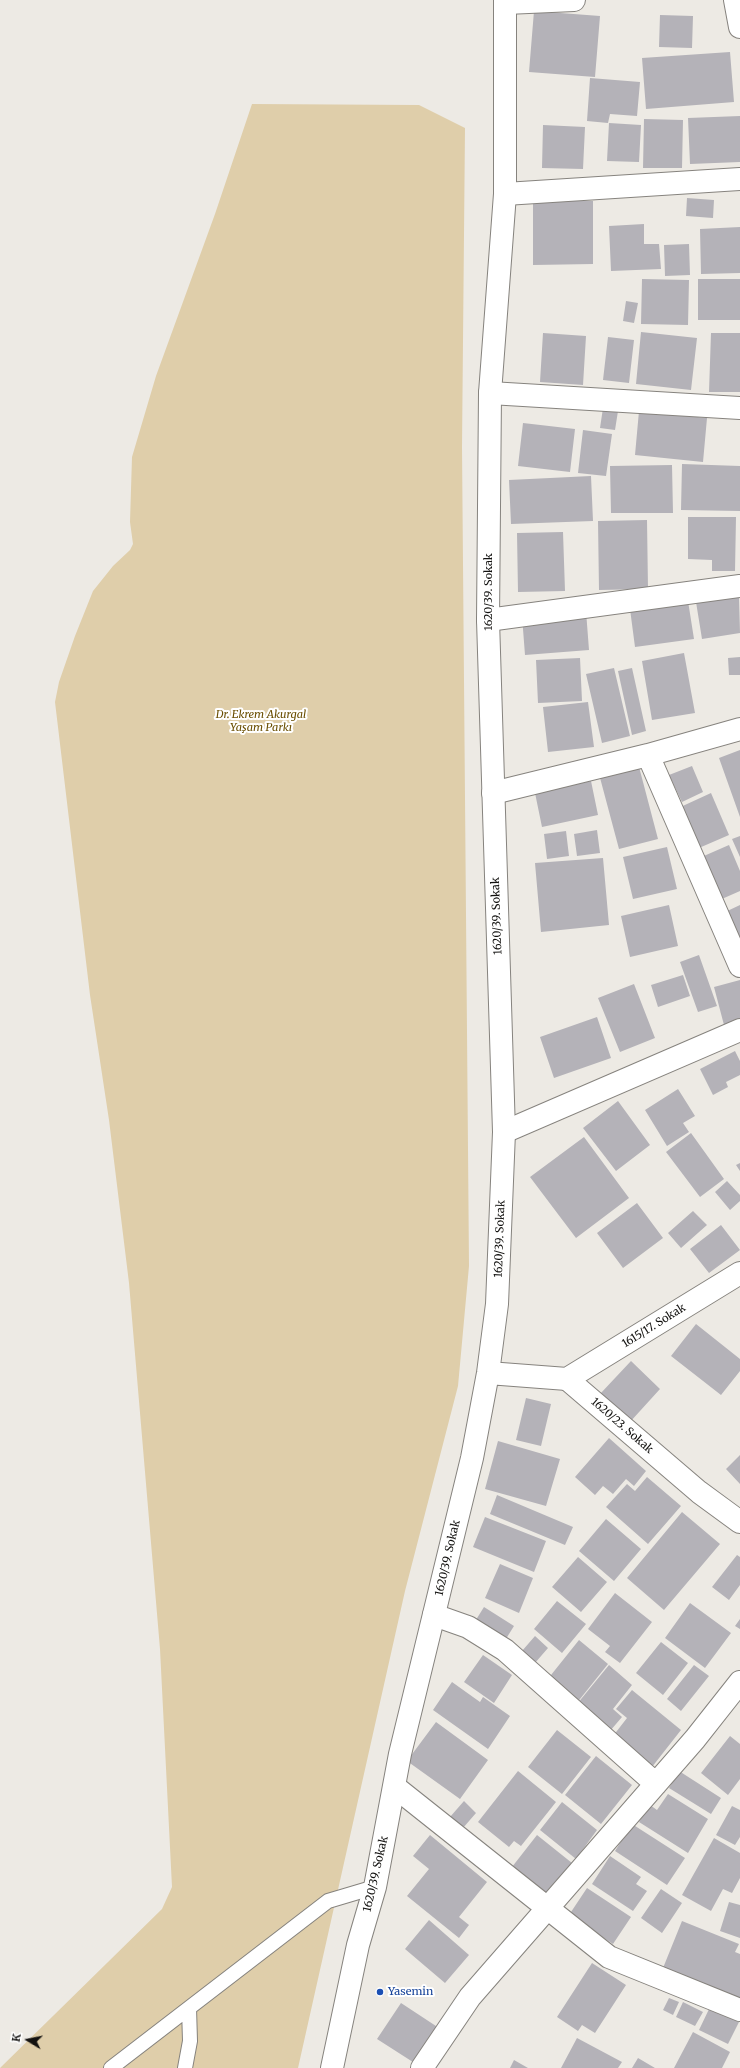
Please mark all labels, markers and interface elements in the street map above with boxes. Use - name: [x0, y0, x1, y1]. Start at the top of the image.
- street label: 1620/39. Sokak: [482, 553, 496, 631]
- park label: Dr. Ekrem Akurgal Yaşam Parkı: [216, 708, 306, 734]
- street label: 1620/39. Sokak: [489, 877, 505, 955]
- street label: 1620/39. Sokak: [492, 1200, 508, 1278]
- street label: 1615/17. Sokak: [620, 1301, 688, 1351]
- street label: 1620/23. Sokak: [588, 1395, 656, 1457]
- street label: 1620/39. Sokak: [433, 1519, 463, 1597]
- street label: 1620/39. Sokak: [361, 1835, 391, 1913]
- place label: Yasemin: [388, 1985, 433, 1999]
- marker: Yasemin: [375, 1987, 385, 1997]
- north arrow: [8, 2020, 48, 2060]
- text: K: [9, 2033, 24, 2043]

